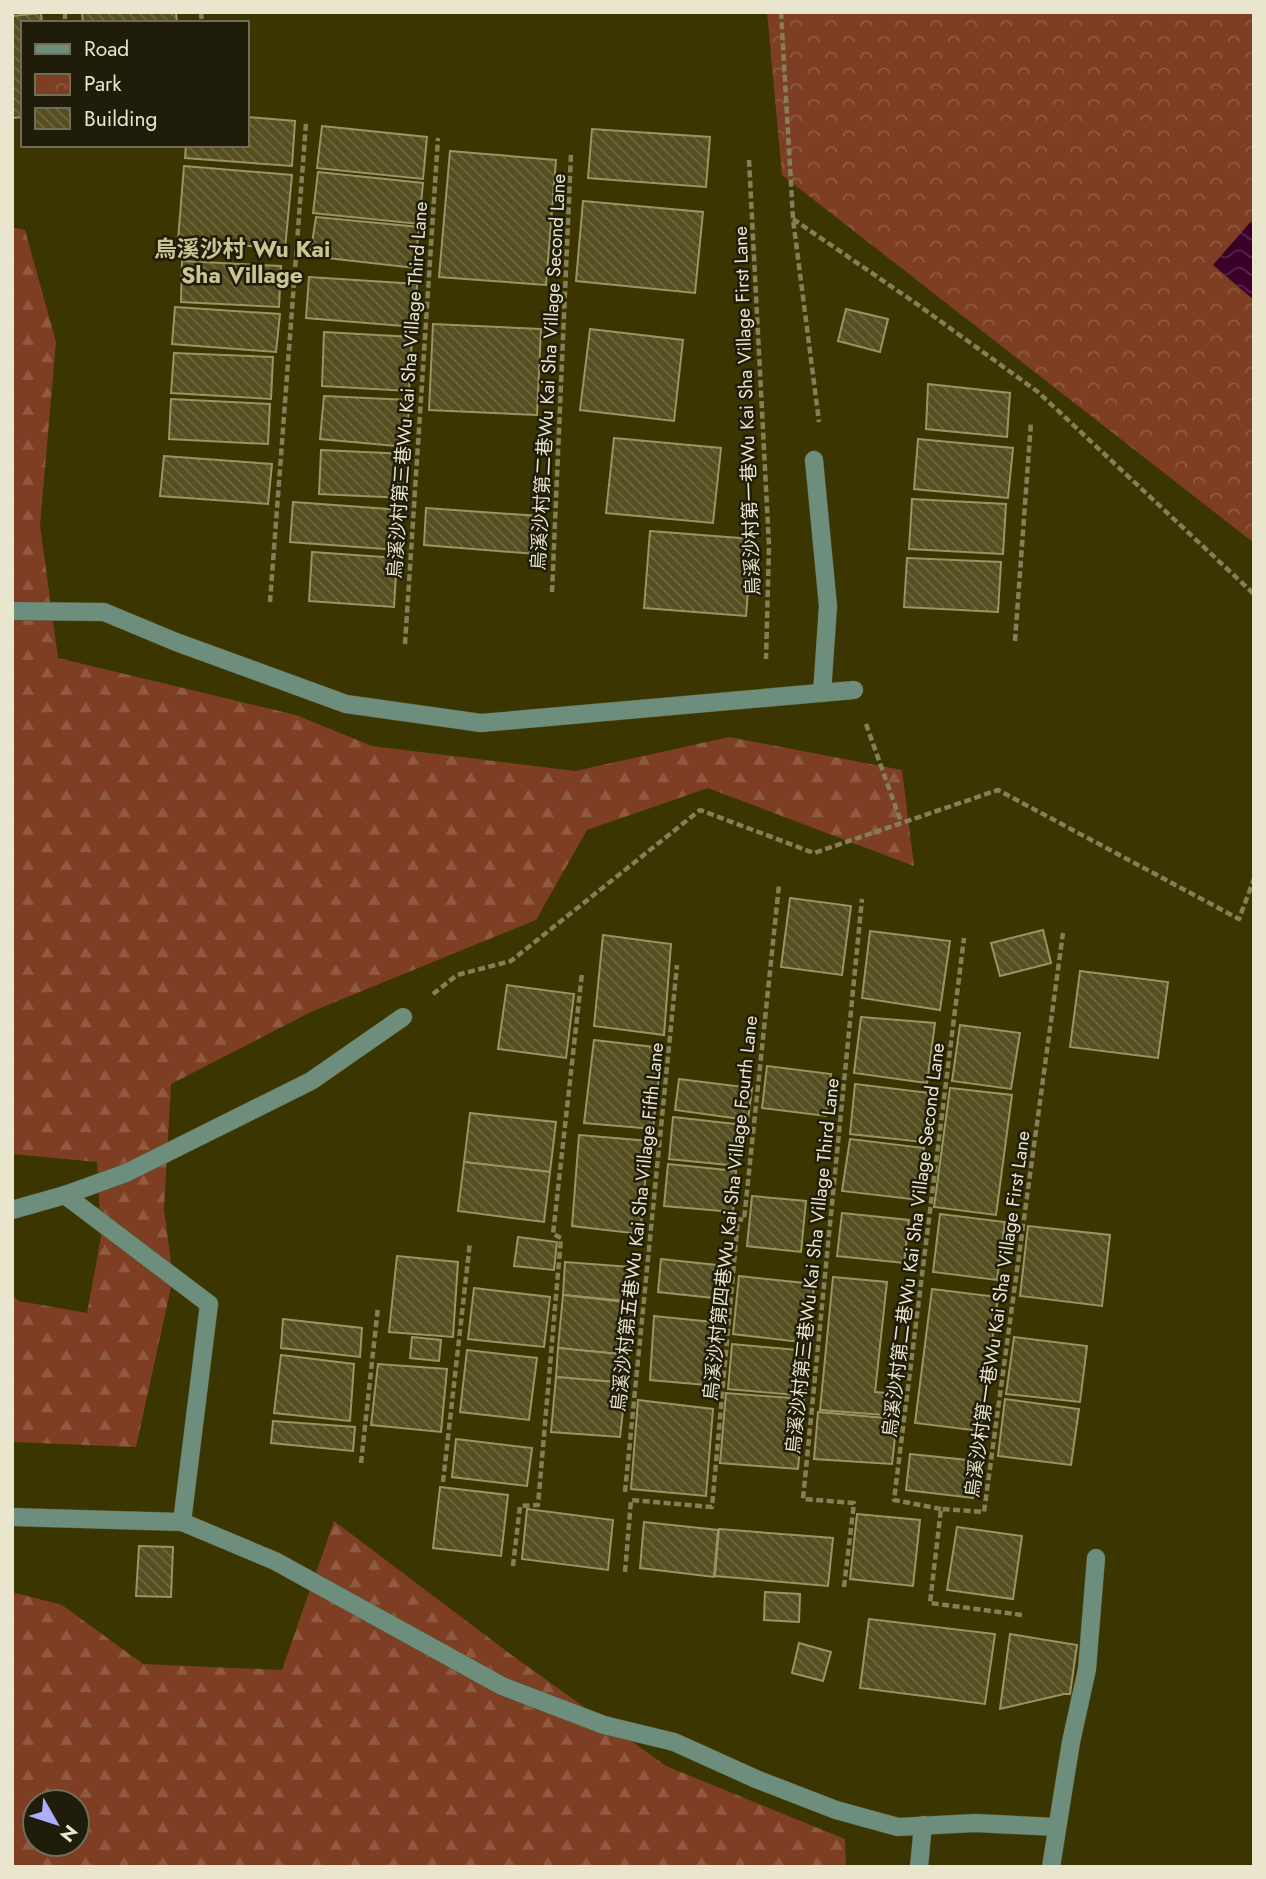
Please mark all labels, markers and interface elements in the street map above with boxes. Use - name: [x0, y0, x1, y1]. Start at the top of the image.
- legend: [21, 21, 248, 147]
- text: Road: [84, 34, 129, 64]
- text: Park: [84, 69, 122, 99]
- text: Building: [84, 104, 157, 134]
- street label: 烏溪沙村第二巷Wu Kai Sha Village Second Lane: [525, 173, 572, 571]
- street label: 烏溪沙村第三巷Wu Kai Sha Village Third Lane: [381, 200, 434, 579]
- street label: 烏溪沙村第一巷Wu Kai Sha Village First Lane: [727, 225, 766, 596]
- district label: 烏溪沙村 Wu Kai Sha Village: [154, 232, 330, 292]
- street label: 烏溪沙村第四巷Wu Kai Sha Village Fourth Lane: [697, 1014, 764, 1402]
- street label: 烏溪沙村第五巷Wu Kai Sha Village Fifth Lane: [605, 1041, 670, 1413]
- street label: 烏溪沙村第二巷Wu Kai Sha Village Second Lane: [876, 1041, 951, 1439]
- street label: 烏溪沙村第三巷Wu Kai Sha Village Third Lane: [779, 1077, 846, 1455]
- street label: 烏溪沙村第一巷Wu Kai Sha Village First Lane: [958, 1129, 1037, 1499]
- north arrow: [21, 1788, 91, 1858]
- text: N: [54, 1819, 84, 1848]

